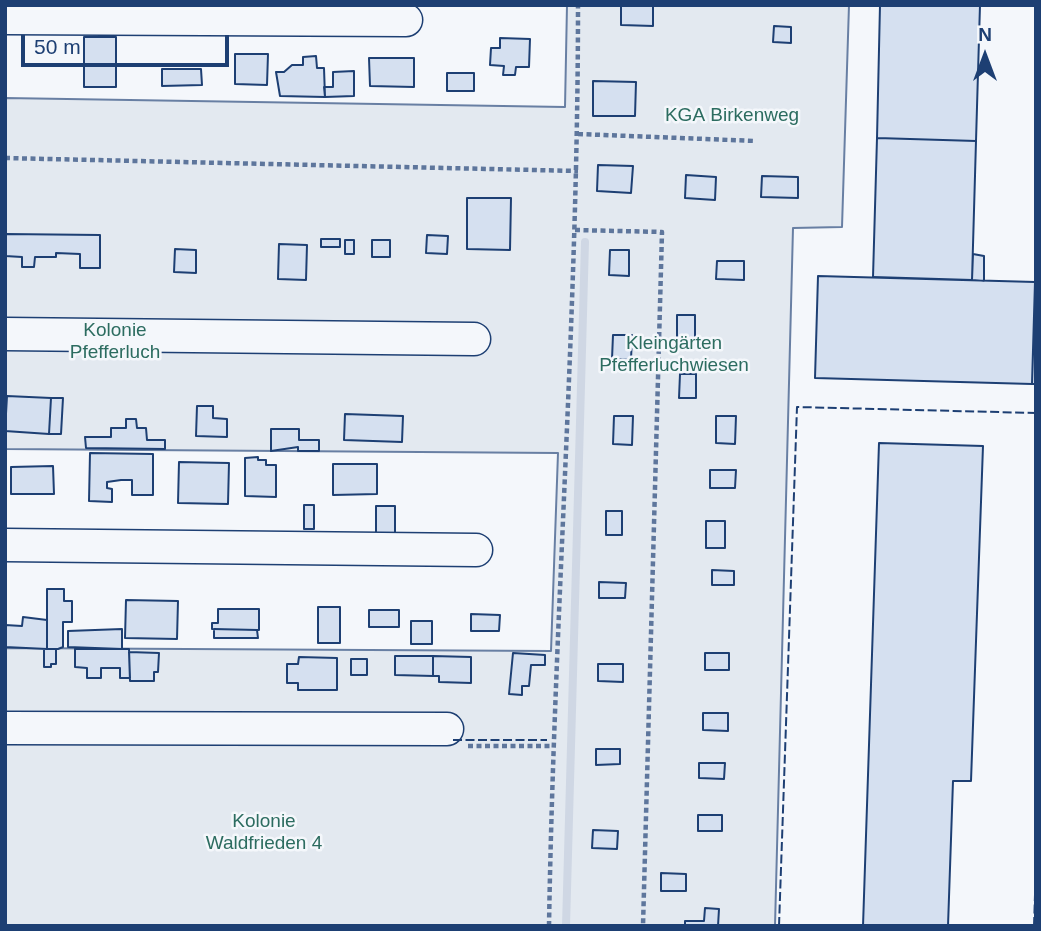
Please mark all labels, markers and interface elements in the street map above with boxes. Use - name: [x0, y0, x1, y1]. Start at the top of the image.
- scale bar: [24, 21, 233, 65]
- north arrow: [950, 21, 1020, 91]
- text: N: [978, 24, 992, 45]
- text: 50 m: [34, 35, 81, 58]
- park label: KGA Birkenweg: [665, 105, 799, 127]
- park label: Kolonie Pfefferluch: [70, 320, 160, 364]
- park label: Kleingärten Pfefferluchwiesen: [599, 333, 749, 377]
- park label: Kolonie Waldfrieden 4: [206, 811, 322, 855]

